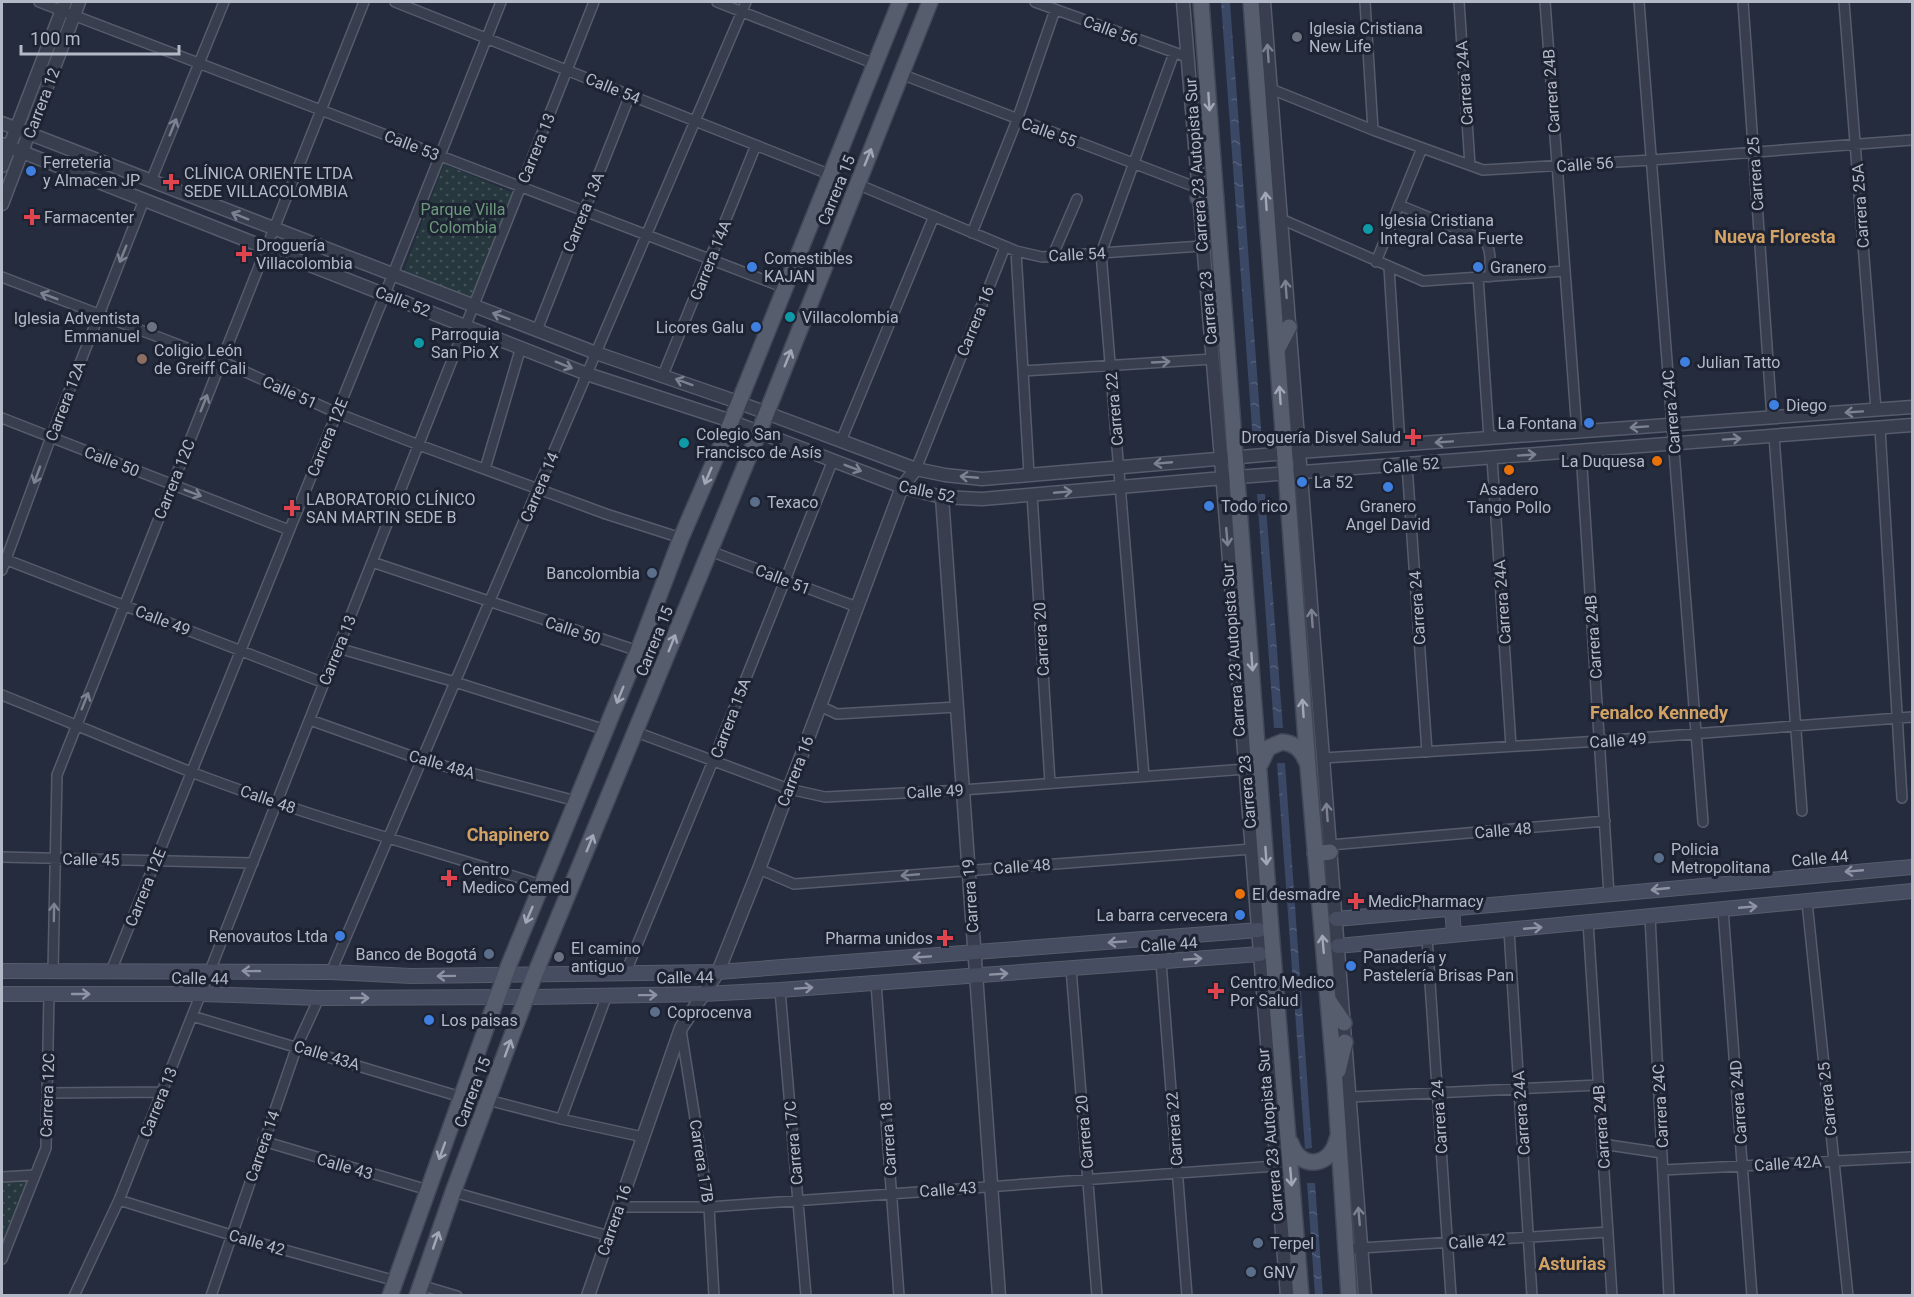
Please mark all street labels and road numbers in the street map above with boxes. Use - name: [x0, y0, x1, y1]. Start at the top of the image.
- street label: Calle 56: [1081, 12, 1141, 49]
- street label: Carrera 24A: [1452, 40, 1477, 126]
- street label: Carrera 24B: [1539, 48, 1564, 134]
- street label: Carrera 12: [19, 65, 64, 141]
- street label: Calle 54: [583, 69, 643, 108]
- street label: Carrera 23 Autopista Sur: [1181, 77, 1212, 253]
- street label: Carrera 13: [514, 110, 559, 186]
- street label: Calle 55: [1019, 114, 1079, 151]
- street label: Calle 53: [382, 126, 442, 165]
- street label: Carrera 25: [1743, 136, 1768, 212]
- street label: Carrera 15: [814, 152, 859, 228]
- street label: Calle 56: [1556, 153, 1614, 176]
- street label: Carrera 25A: [1848, 163, 1873, 249]
- street label: Carrera 13A: [559, 169, 608, 255]
- street label: Carrera 14A: [686, 217, 735, 303]
- street label: Calle 54: [1048, 244, 1106, 265]
- street label: Carrera 23: [1196, 270, 1221, 346]
- street label: Calle 52: [373, 282, 433, 321]
- street label: Carrera 16: [953, 283, 998, 359]
- street label: Carrera 12A: [41, 358, 90, 444]
- street label: Carrera 24C: [1658, 369, 1685, 455]
- street label: Carrera 22: [1102, 371, 1127, 447]
- street label: Calle 51: [260, 372, 320, 413]
- street label: Carrera 12E: [303, 395, 352, 479]
- street label: Carrera 12C: [150, 436, 199, 522]
- street label: Calle 50: [82, 442, 142, 481]
- street label: Carrera 14: [516, 449, 563, 525]
- street label: Calle 52: [1382, 454, 1440, 477]
- street label: Calle 52: [897, 476, 957, 507]
- street label: Carrera 24A: [1490, 559, 1515, 645]
- street label: Calle 51: [753, 560, 813, 599]
- street label: Carrera 23 Autopista Sur: [1218, 562, 1249, 738]
- street label: Carrera 24: [1405, 570, 1430, 646]
- street label: Carrera 24B: [1581, 594, 1606, 680]
- street label: Calle 49: [133, 601, 193, 640]
- street label: Carrera 20: [1030, 601, 1053, 676]
- street label: Carrera 15: [632, 603, 677, 679]
- street label: Carrera 13: [315, 612, 360, 688]
- street label: Calle 50: [543, 613, 603, 648]
- street label: Carrera 15A: [706, 675, 755, 761]
- street label: Calle 49: [1589, 729, 1647, 752]
- street label: Carrera 16: [773, 733, 818, 809]
- street label: Calle 48A: [407, 746, 478, 783]
- street label: Carrera 23: [1235, 754, 1260, 830]
- street label: Calle 48: [238, 781, 298, 818]
- street label: Calle 49: [906, 781, 964, 802]
- street label: Calle 48: [1474, 819, 1532, 842]
- street label: Carrera 12E: [121, 845, 170, 929]
- street label: Calle 44: [1791, 847, 1849, 870]
- street label: Calle 45: [62, 850, 120, 869]
- street label: Calle 48: [993, 855, 1051, 878]
- street label: Carrera 19: [958, 858, 983, 934]
- street label: Calle 44: [1140, 933, 1198, 956]
- street label: Calle 44: [656, 968, 714, 987]
- street label: Calle 44: [171, 969, 229, 988]
- street label: Calle 43A: [292, 1036, 363, 1075]
- street label: Carrera 23 Autopista Sur: [1253, 1047, 1288, 1223]
- street label: Carrera 12C: [37, 1052, 58, 1138]
- street label: Carrera 15: [450, 1054, 495, 1130]
- street label: Carrera 24D: [1726, 1059, 1751, 1145]
- street label: Carrera 25: [1814, 1061, 1841, 1137]
- street label: Carrera 24C: [1649, 1063, 1672, 1149]
- street label: Carrera 13: [136, 1064, 181, 1140]
- street label: Carrera 24A: [1509, 1070, 1534, 1156]
- street label: Carrera 24: [1427, 1079, 1452, 1155]
- street label: Carrera 24B: [1589, 1084, 1614, 1170]
- street label: Carrera 22: [1162, 1091, 1187, 1167]
- street label: Carrera 20: [1072, 1094, 1097, 1170]
- street label: Carrera 17C: [780, 1100, 807, 1186]
- street label: Carrera 18: [876, 1101, 901, 1177]
- street label: Carrera 14: [241, 1108, 284, 1184]
- street label: Carrera 17B: [686, 1118, 717, 1204]
- street label: Calle 43: [315, 1149, 375, 1184]
- street label: Calle 42A: [1754, 1152, 1823, 1175]
- street label: Calle 43: [919, 1178, 977, 1201]
- street label: Carrera 16: [593, 1182, 636, 1258]
- street label: Calle 42: [227, 1225, 287, 1260]
- street label: Calle 42: [1448, 1230, 1506, 1253]

